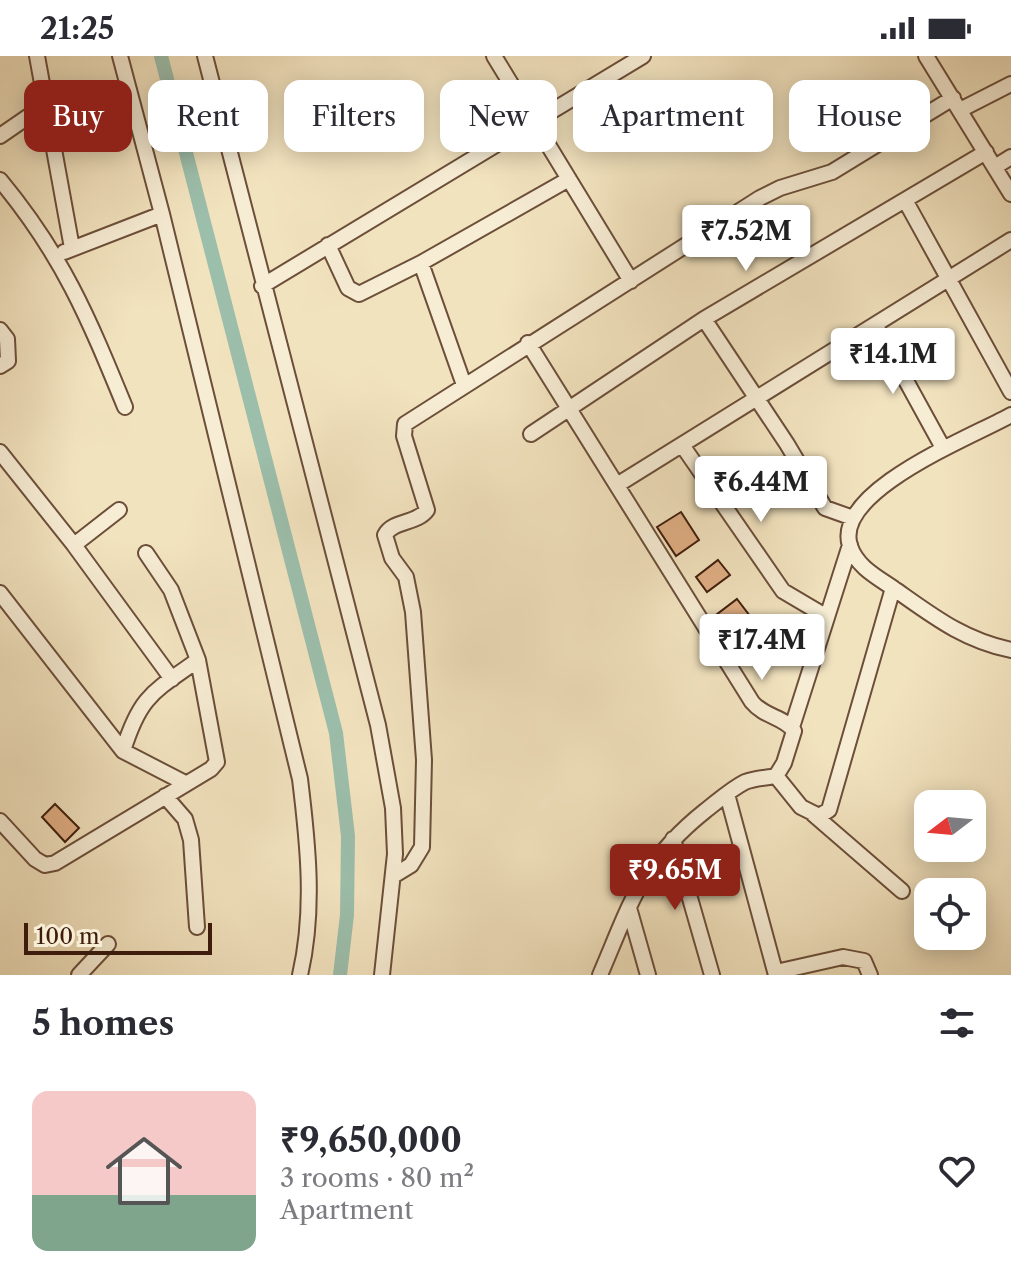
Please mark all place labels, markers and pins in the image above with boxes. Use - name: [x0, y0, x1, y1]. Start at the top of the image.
- pin: ₹7.52M: [681, 205, 811, 273]
- pin: ₹14.1M: [828, 328, 958, 396]
- pin: ₹6.44M: [696, 456, 826, 524]
- pin: ₹17.4M: [697, 614, 827, 682]
- pin: ₹9.65M: [610, 844, 740, 912]

